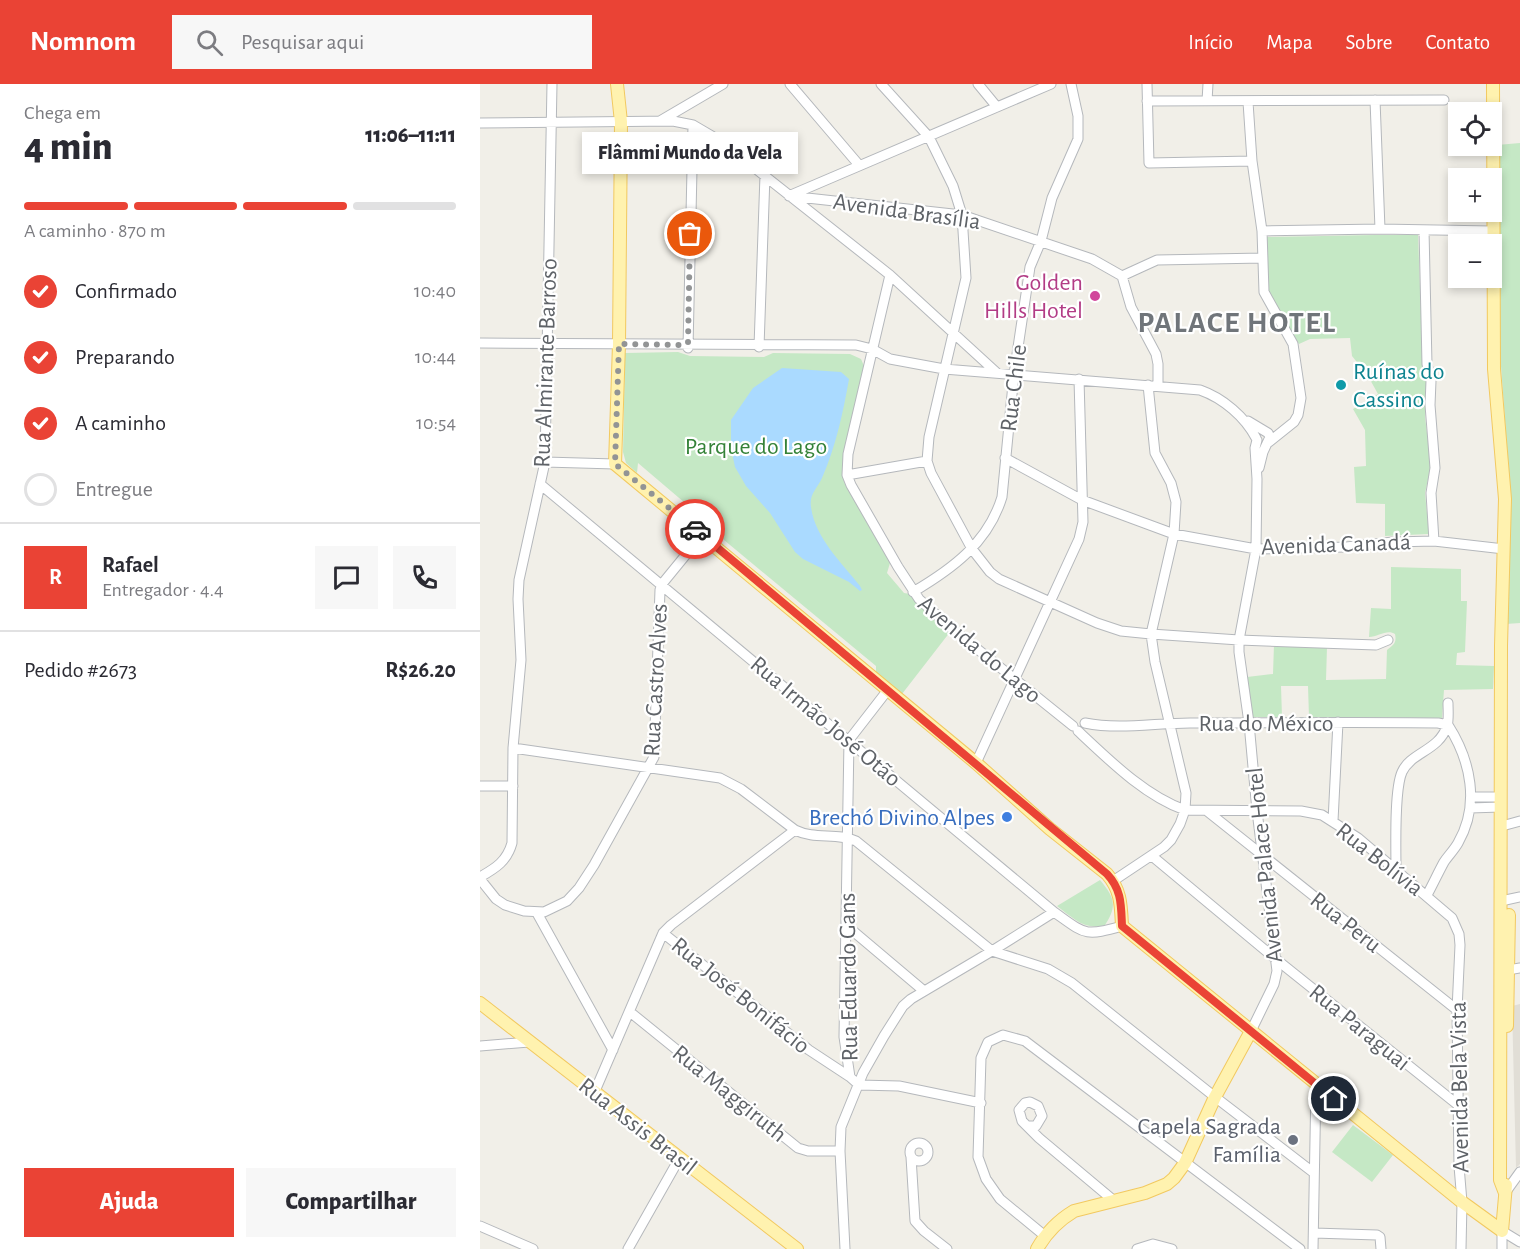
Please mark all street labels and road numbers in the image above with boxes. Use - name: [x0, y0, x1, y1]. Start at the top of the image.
- street label: Avenida Brasília: [832, 190, 982, 234]
- street label: Rua Almirante Barroso: [530, 258, 562, 468]
- street label: Rua Chile: [997, 343, 1031, 433]
- street label: Avenida Canadá: [1261, 530, 1412, 560]
- street label: Avenida do Lago: [913, 591, 1046, 708]
- street label: Rua Castro Alves: [640, 603, 672, 757]
- street label: Rua Irmão José Otão: [745, 652, 905, 792]
- street label: Rua do México: [1198, 712, 1334, 736]
- street label: Avenida Palace Hotel: [1243, 766, 1287, 964]
- street label: Rua Bolívia: [1331, 819, 1427, 901]
- street label: Rua Peru: [1305, 888, 1385, 958]
- street label: Rua Eduardo Gans: [836, 892, 862, 1062]
- street label: Rua José Bonifácio: [667, 933, 814, 1059]
- street label: Rua Paraguai: [1304, 980, 1414, 1076]
- street label: Avenida Bela Vista: [1447, 1001, 1473, 1173]
- street label: Rua Maggiruth: [668, 1041, 791, 1147]
- street label: Rua Assis Brasil: [574, 1074, 701, 1180]

